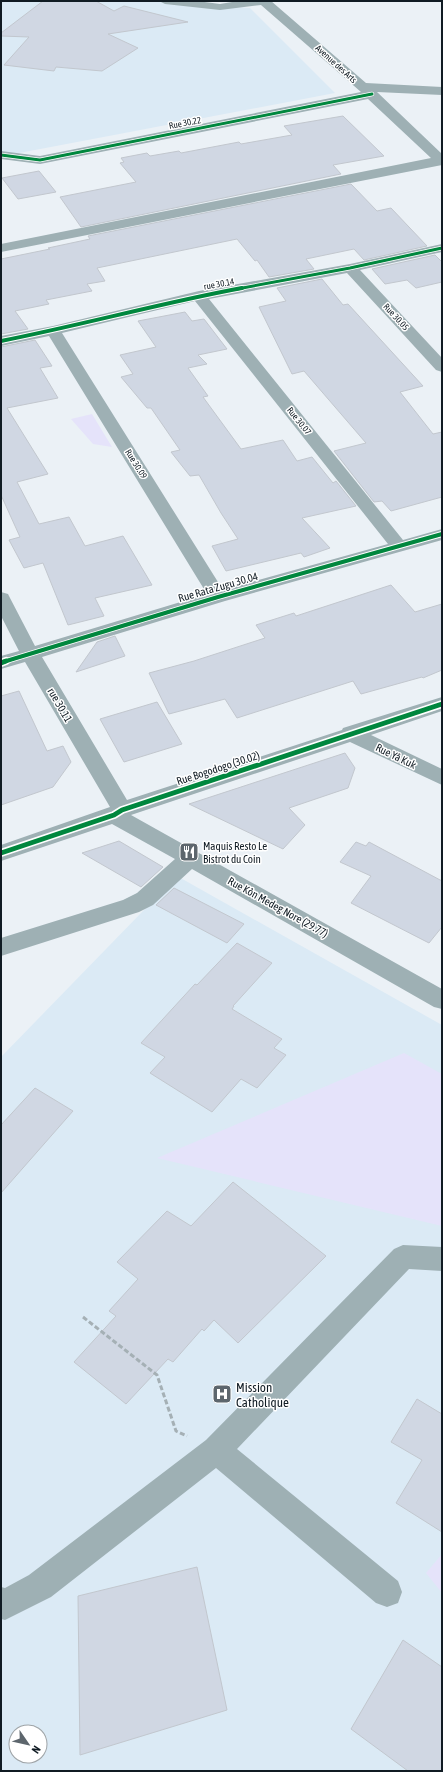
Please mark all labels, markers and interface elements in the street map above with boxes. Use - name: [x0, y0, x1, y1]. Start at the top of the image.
- street label: Avenue des Arts: [313, 43, 359, 85]
- street label: Rue 30.22: [168, 115, 202, 131]
- street label: rue 30.14: [203, 276, 235, 292]
- street label: Rue 30.05: [381, 302, 411, 332]
- street label: Rue 30.07: [285, 405, 313, 437]
- street label: Rue 30.09: [123, 447, 149, 481]
- street label: Rue Rata Zugu 30.04: [177, 570, 259, 604]
- street label: rue 30.11: [45, 686, 75, 724]
- street label: Rue Yâ Kuk: [374, 741, 418, 771]
- street label: Rue Bogodogo (30.02): [175, 749, 261, 787]
- place label: Maquis Resto Le Bistrot du Coin: [203, 840, 267, 865]
- restaurant icon: Maquis Resto Le Bistrot du Coin: [178, 841, 200, 863]
- street label: Rue Kôn Medeg Nore (29.77): [226, 874, 330, 940]
- place label: Mission Catholique: [236, 1380, 289, 1410]
- hospital icon: Mission Catholique: [211, 1383, 233, 1405]
- north arrow: [8, 1724, 48, 1764]
- text: N: [29, 1744, 43, 1756]

